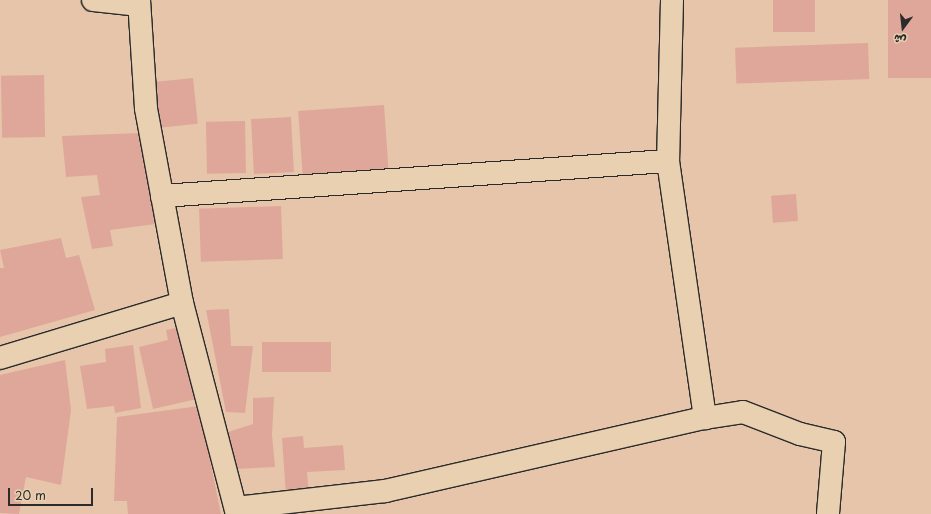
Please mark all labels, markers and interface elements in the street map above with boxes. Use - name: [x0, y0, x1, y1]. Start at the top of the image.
- north arrow: [883, 8, 923, 48]
- text: ش: [892, 30, 908, 50]
- scale bar: [10, 480, 95, 506]
- text: 20 m: [15, 486, 46, 504]

